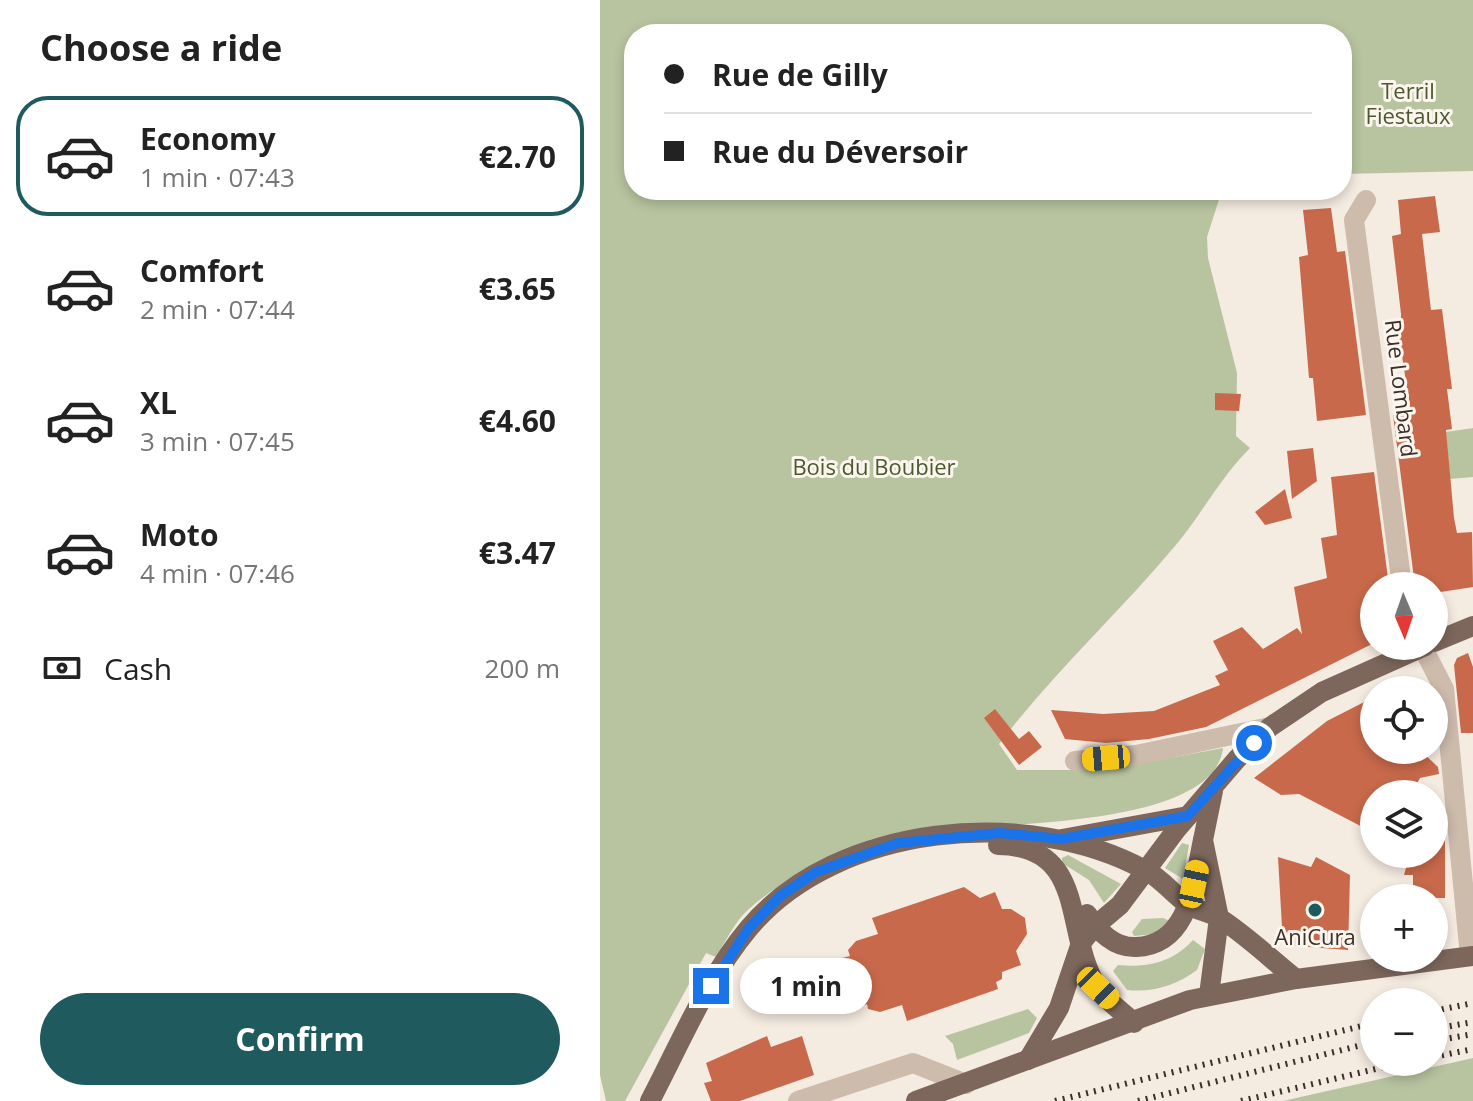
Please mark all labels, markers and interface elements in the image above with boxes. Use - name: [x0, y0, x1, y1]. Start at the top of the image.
- text: Choose a ride: [40, 23, 282, 72]
- text: Rue de Gilly: [712, 54, 888, 95]
- park label: Terril Fiestaux: [1366, 75, 1451, 130]
- text: Economy: [140, 118, 276, 159]
- icon: car: [44, 120, 116, 192]
- text: Rue du Déversoir: [712, 131, 968, 172]
- text: €2.70: [479, 136, 556, 177]
- text: 1 min · 07:43: [140, 159, 295, 195]
- text: Comfort: [140, 250, 264, 291]
- icon: car: [44, 252, 116, 324]
- text: €3.65: [479, 268, 556, 309]
- text: 2 min · 07:44: [140, 291, 295, 327]
- street label: Rue Lombard: [1379, 318, 1425, 458]
- text: XL: [140, 382, 177, 423]
- icon: car: [44, 384, 116, 456]
- text: €4.60: [479, 400, 556, 441]
- text: 3 min · 07:45: [140, 423, 295, 459]
- park label: Bois du Boubier: [792, 451, 956, 481]
- text: Moto: [140, 514, 218, 555]
- icon: car: [44, 516, 116, 588]
- text: €3.47: [479, 532, 556, 573]
- text: 4 min · 07:46: [140, 555, 295, 591]
- north arrow: [1360, 572, 1448, 660]
- map controls: [1360, 572, 1448, 1076]
- icon: cash: [40, 646, 84, 690]
- text: Cash: [104, 648, 172, 689]
- text: 200 m: [485, 650, 560, 686]
- button: locate: [1360, 676, 1448, 764]
- route start: [1236, 725, 1272, 761]
- car: [1081, 744, 1131, 772]
- button: layers: [1360, 780, 1448, 868]
- car: [1177, 858, 1211, 910]
- button: +: [1360, 884, 1448, 972]
- marker: AniCura: [1306, 901, 1324, 919]
- place label: AniCura: [1274, 921, 1356, 951]
- callout: 1 min: [739, 958, 871, 1014]
- car: [1072, 963, 1124, 1013]
- route end: [693, 968, 729, 1004]
- text: 1 min: [770, 968, 842, 1004]
- button: −: [1360, 988, 1448, 1076]
- button: Confirm: [40, 993, 560, 1085]

